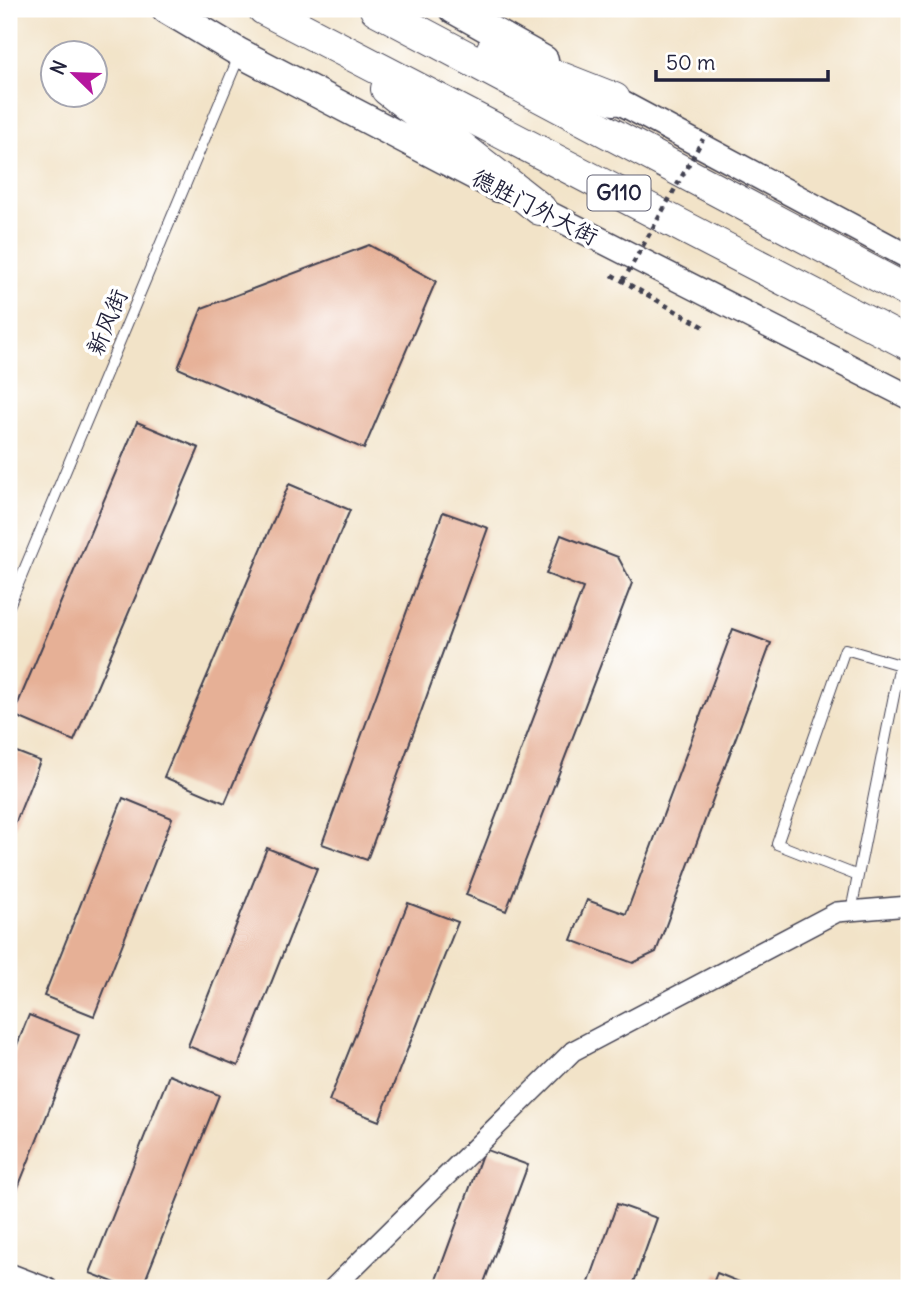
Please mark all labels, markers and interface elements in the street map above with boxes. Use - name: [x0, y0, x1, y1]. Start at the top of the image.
- north arrow: [38, 38, 108, 108]
- scale bar: [656, 38, 827, 82]
- text: 50 m: [666, 49, 715, 76]
- text: N: [45, 57, 72, 78]
- street label: 德胜门外大街: [467, 162, 603, 251]
- road number: G110: [588, 176, 650, 210]
- street label: 新风街: [80, 284, 133, 359]

